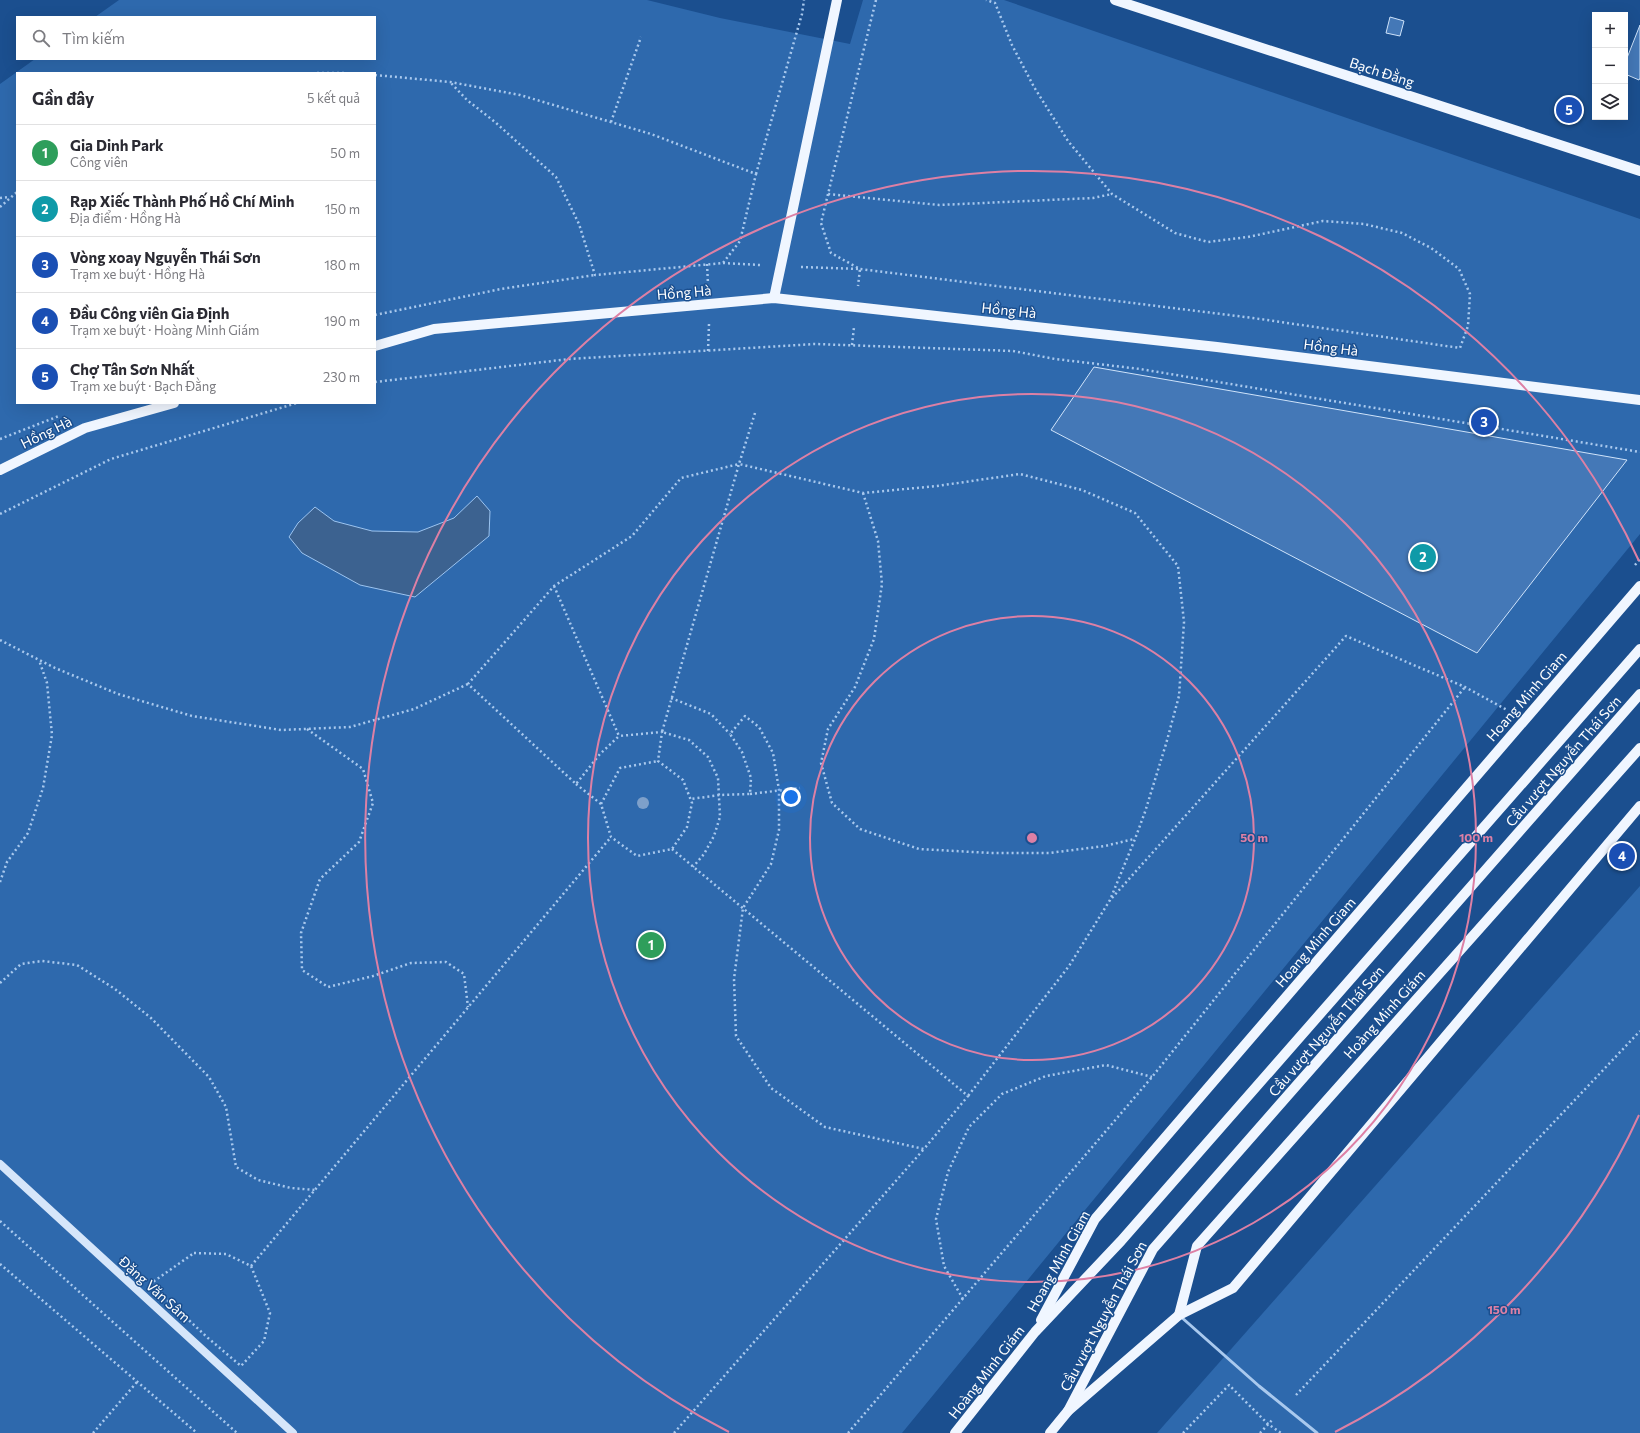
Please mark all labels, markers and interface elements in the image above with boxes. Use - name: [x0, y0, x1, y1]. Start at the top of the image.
- map controls: [1592, 12, 1628, 120]
- button: +: [1592, 12, 1628, 48]
- search box: [16, 16, 376, 60]
- icon: search: [30, 27, 52, 49]
- text: Tìm kiếm: [62, 29, 125, 47]
- button: −: [1592, 48, 1628, 84]
- street label: Bạch Đằng: [1347, 54, 1417, 91]
- button: layers: [1592, 84, 1628, 120]
- text: Gần đây: [32, 88, 94, 109]
- text: 5 kết quả: [307, 90, 360, 106]
- pin: 5: [1556, 95, 1582, 125]
- text: Gia Dinh Park: [70, 136, 164, 154]
- text: 1: [42, 145, 48, 161]
- text: 50 m: [330, 145, 360, 161]
- text: Công viên: [70, 154, 128, 170]
- text: Rạp Xiếc Thành Phố Hồ Chí Minh: [70, 192, 294, 210]
- text: 2: [41, 201, 49, 217]
- text: 150 m: [325, 201, 360, 217]
- text: Địa điểm · Hồng Hà: [70, 210, 181, 226]
- text: Vòng xoay Nguyễn Thái Sơn: [70, 248, 261, 266]
- text: 3: [41, 257, 49, 273]
- text: 180 m: [324, 257, 360, 273]
- text: Trạm xe buýt · Hồng Hà: [70, 266, 205, 282]
- street label: Hồng Hà: [656, 281, 712, 303]
- street label: Hồng Hà: [981, 299, 1037, 321]
- text: Đầu Công viên Gia Định: [70, 304, 229, 322]
- text: 4: [41, 313, 49, 329]
- text: 190 m: [324, 313, 360, 329]
- text: Trạm xe buýt · Hoàng Minh Giám: [70, 322, 259, 338]
- street label: Hồng Hà: [1303, 335, 1359, 359]
- text: Chợ Tân Sơn Nhất: [70, 360, 195, 378]
- text: 5: [41, 369, 49, 385]
- text: 230 m: [323, 369, 360, 385]
- text: Trạm xe buýt · Bạch Đằng: [70, 378, 216, 394]
- pin: 3: [1471, 407, 1497, 437]
- street label: Hồng Hà: [18, 412, 74, 452]
- pin: 2: [1410, 542, 1436, 572]
- street label: Hoang Minh Giam: [1482, 648, 1570, 744]
- street label: Cầu vượt Nguyễn Thái Sơn: [1502, 692, 1624, 830]
- your location: [781, 787, 801, 807]
- text: 50 m: [1240, 830, 1268, 844]
- text: 100 m: [1459, 830, 1493, 844]
- centre of rings: [1025, 831, 1039, 845]
- pin: 4: [1609, 841, 1635, 871]
- street label: Hoang Minh Giam: [1271, 894, 1359, 990]
- pin: 1: [638, 930, 664, 960]
- street label: Cầu vượt Nguyễn Thái Sơn: [1265, 962, 1387, 1100]
- street label: Hoàng Minh Giám: [1340, 966, 1428, 1062]
- street label: Hoang Minh Giam: [1023, 1207, 1093, 1315]
- street label: Cầu vượt Nguyễn Thái Sơn: [1056, 1238, 1150, 1394]
- street label: Đặng Văn Sâm: [115, 1252, 194, 1326]
- text: 150 m: [1487, 1302, 1521, 1316]
- street label: Hoàng Minh Giám: [944, 1322, 1028, 1422]

